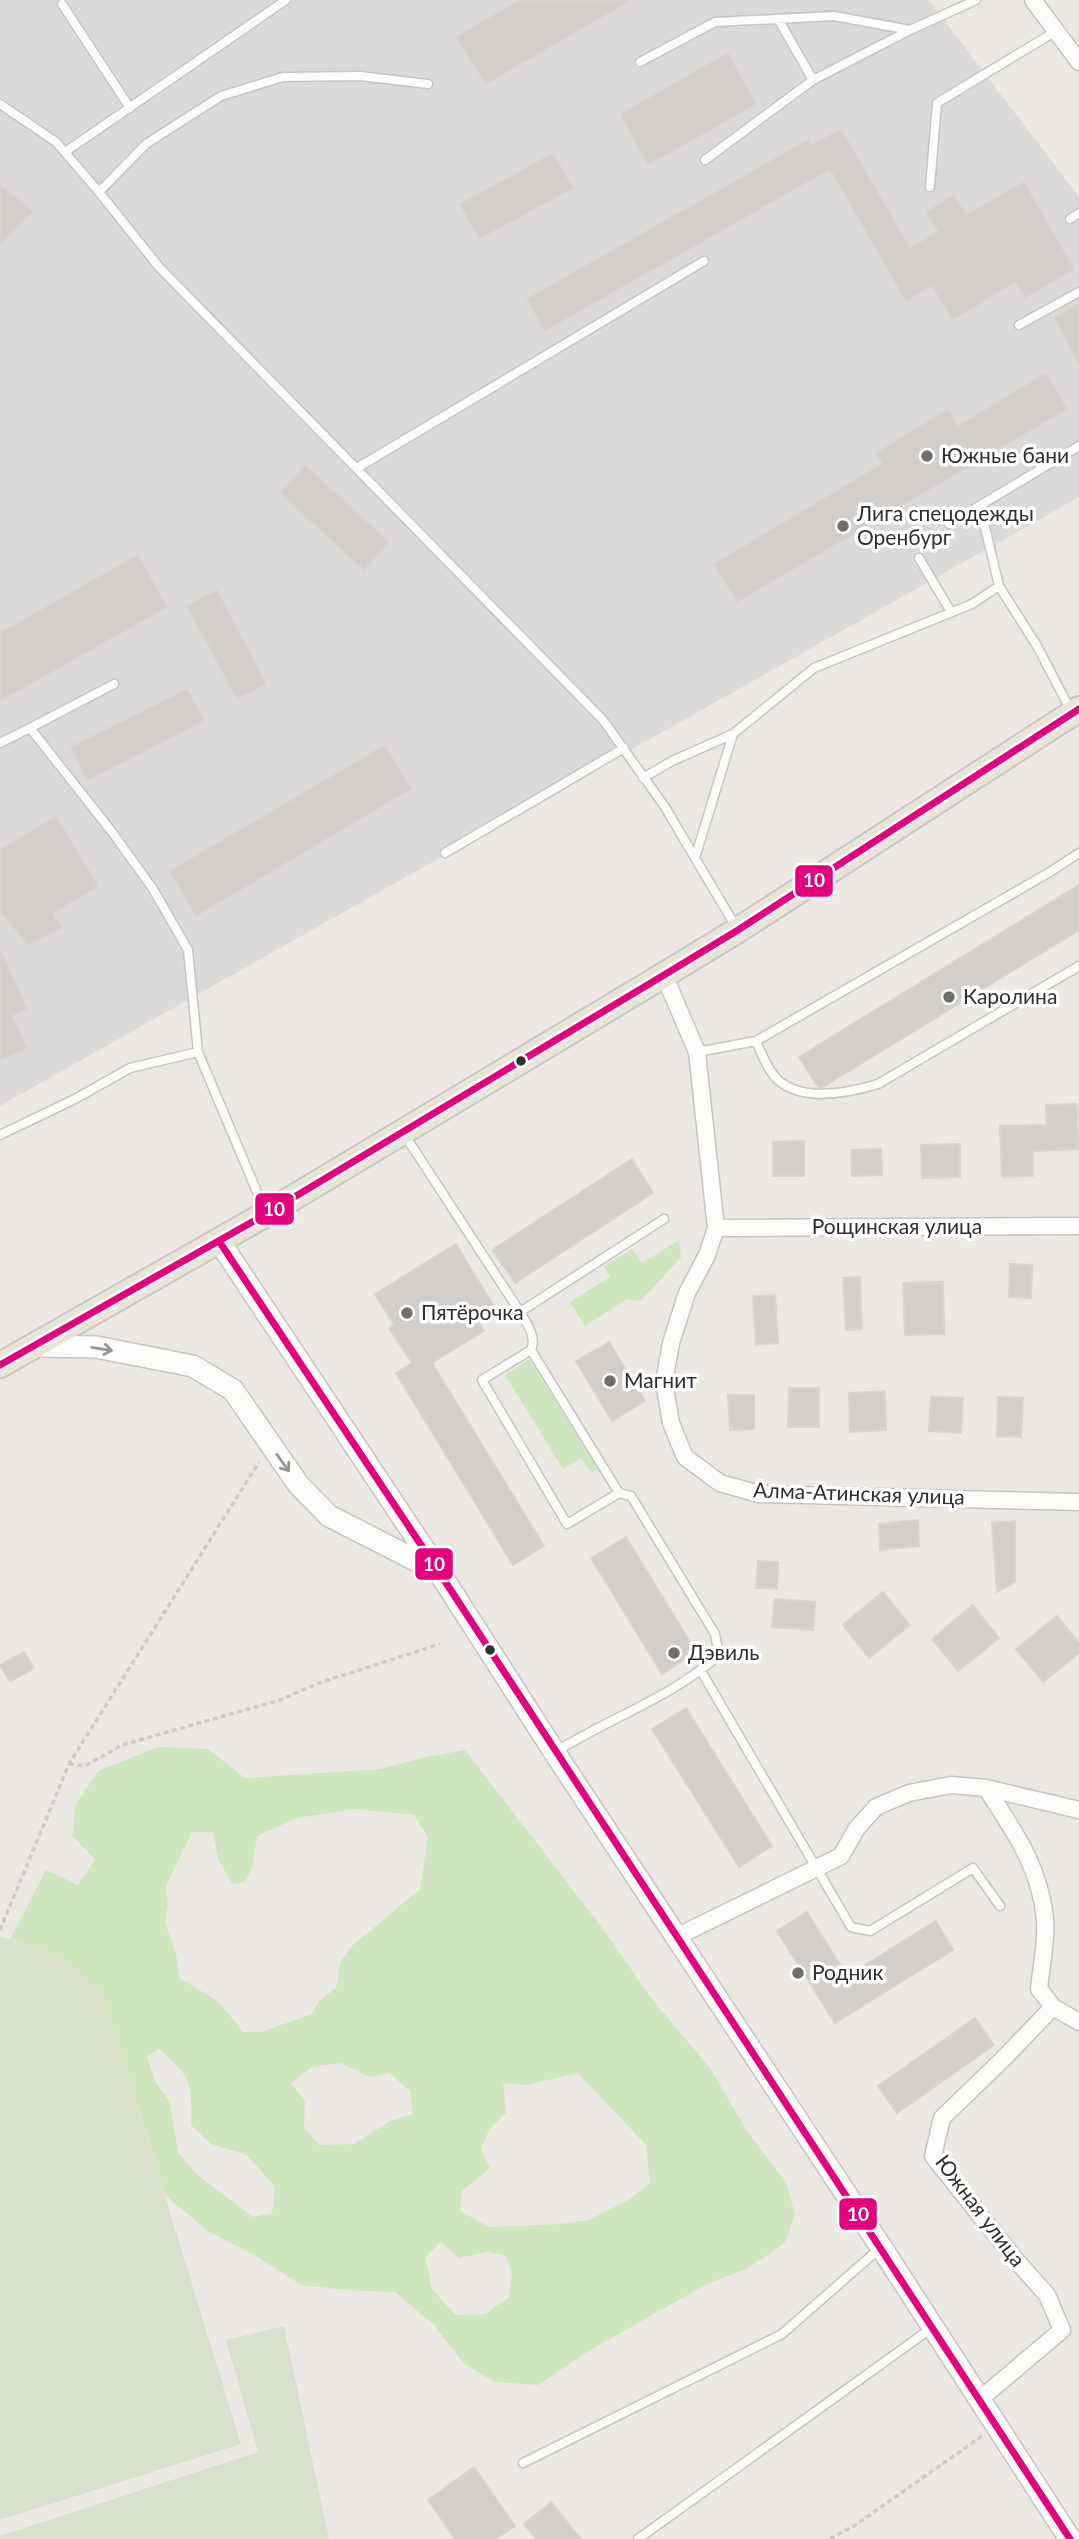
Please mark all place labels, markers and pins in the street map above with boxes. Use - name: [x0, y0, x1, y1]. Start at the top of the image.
- place label: Южные бани: [941, 442, 1069, 467]
- marker: Южные бани: [919, 448, 935, 464]
- place label: Лига спецодежды Оренбург: [856, 500, 1034, 549]
- marker: Лига спецодежды Оренбург: [835, 518, 851, 534]
- place label: Каролина: [963, 983, 1057, 1008]
- marker: Каролина: [941, 989, 957, 1005]
- unlabelled marker: [514, 1054, 528, 1068]
- place label: Пятёрочка: [421, 1299, 524, 1324]
- marker: Пятёрочка: [399, 1305, 415, 1321]
- place label: Магнит: [624, 1367, 697, 1392]
- marker: Магнит: [602, 1373, 618, 1389]
- place label: Дэвиль: [688, 1639, 759, 1664]
- unlabelled marker: [483, 1643, 497, 1657]
- marker: Дэвиль: [666, 1645, 682, 1661]
- place label: Родник: [812, 1959, 883, 1984]
- marker: Родник: [790, 1965, 806, 1981]

